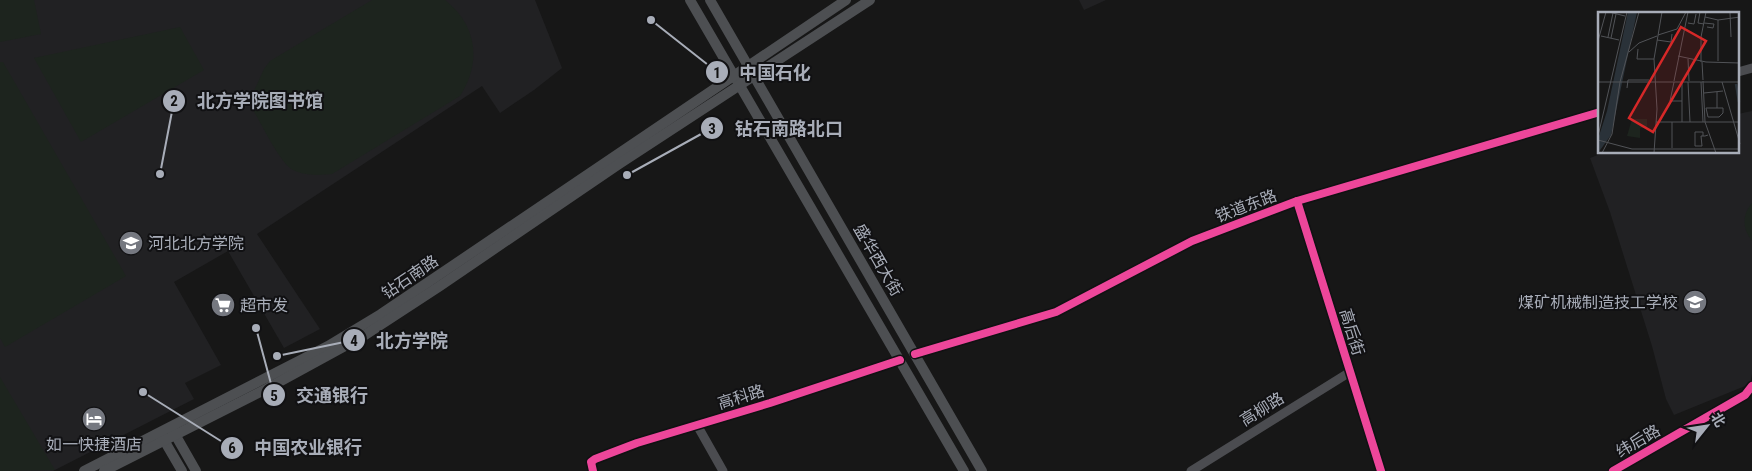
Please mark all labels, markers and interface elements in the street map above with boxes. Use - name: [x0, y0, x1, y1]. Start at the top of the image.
- inset map: [1598, 12, 1740, 154]
- callout: 中国石化: [704, 56, 821, 89]
- text: 中国石化: [739, 62, 811, 83]
- text: 1: [713, 64, 721, 82]
- callout: 北方学院图书馆: [162, 84, 333, 117]
- text: 北方学院图书馆: [197, 90, 323, 111]
- text: 2: [170, 92, 178, 110]
- callout: 钻石南路北口: [700, 112, 853, 145]
- text: 钻石南路北口: [735, 118, 843, 139]
- text: 3: [708, 120, 716, 138]
- street label: 铁道东路: [1213, 186, 1279, 226]
- street label: 盛华西大街: [850, 221, 906, 299]
- school or university icon: 河北北方学院: [118, 230, 144, 256]
- place label: 河北北方学院: [148, 234, 244, 253]
- street label: 钻石南路: [378, 251, 442, 303]
- school or university icon: 煤矿机械制造技工学校: [1682, 289, 1708, 315]
- supermarket icon: 超市发: [210, 292, 236, 318]
- place label: 煤矿机械制造技工学校: [1518, 293, 1678, 312]
- place label: 超市发: [240, 296, 288, 315]
- street label: 高后街: [1336, 306, 1368, 358]
- callout: 北方学院: [341, 324, 458, 357]
- text: 北方学院: [376, 330, 448, 351]
- text: 4: [350, 332, 358, 350]
- callout: 交通银行: [261, 379, 378, 412]
- street label: 高科路: [715, 381, 767, 413]
- text: 交通银行: [296, 385, 368, 406]
- text: 5: [270, 387, 278, 405]
- street label: 高柳路: [1237, 388, 1287, 430]
- north arrow: [1682, 401, 1732, 451]
- hotel icon: 如一快捷酒店: [81, 406, 107, 432]
- text: 北: [1708, 409, 1729, 430]
- street label: 纬后路: [1612, 421, 1664, 461]
- callout: 中国农业银行: [219, 431, 372, 464]
- place label: 如一快捷酒店: [46, 435, 142, 454]
- text: 中国农业银行: [254, 437, 362, 458]
- text: 6: [228, 439, 236, 457]

